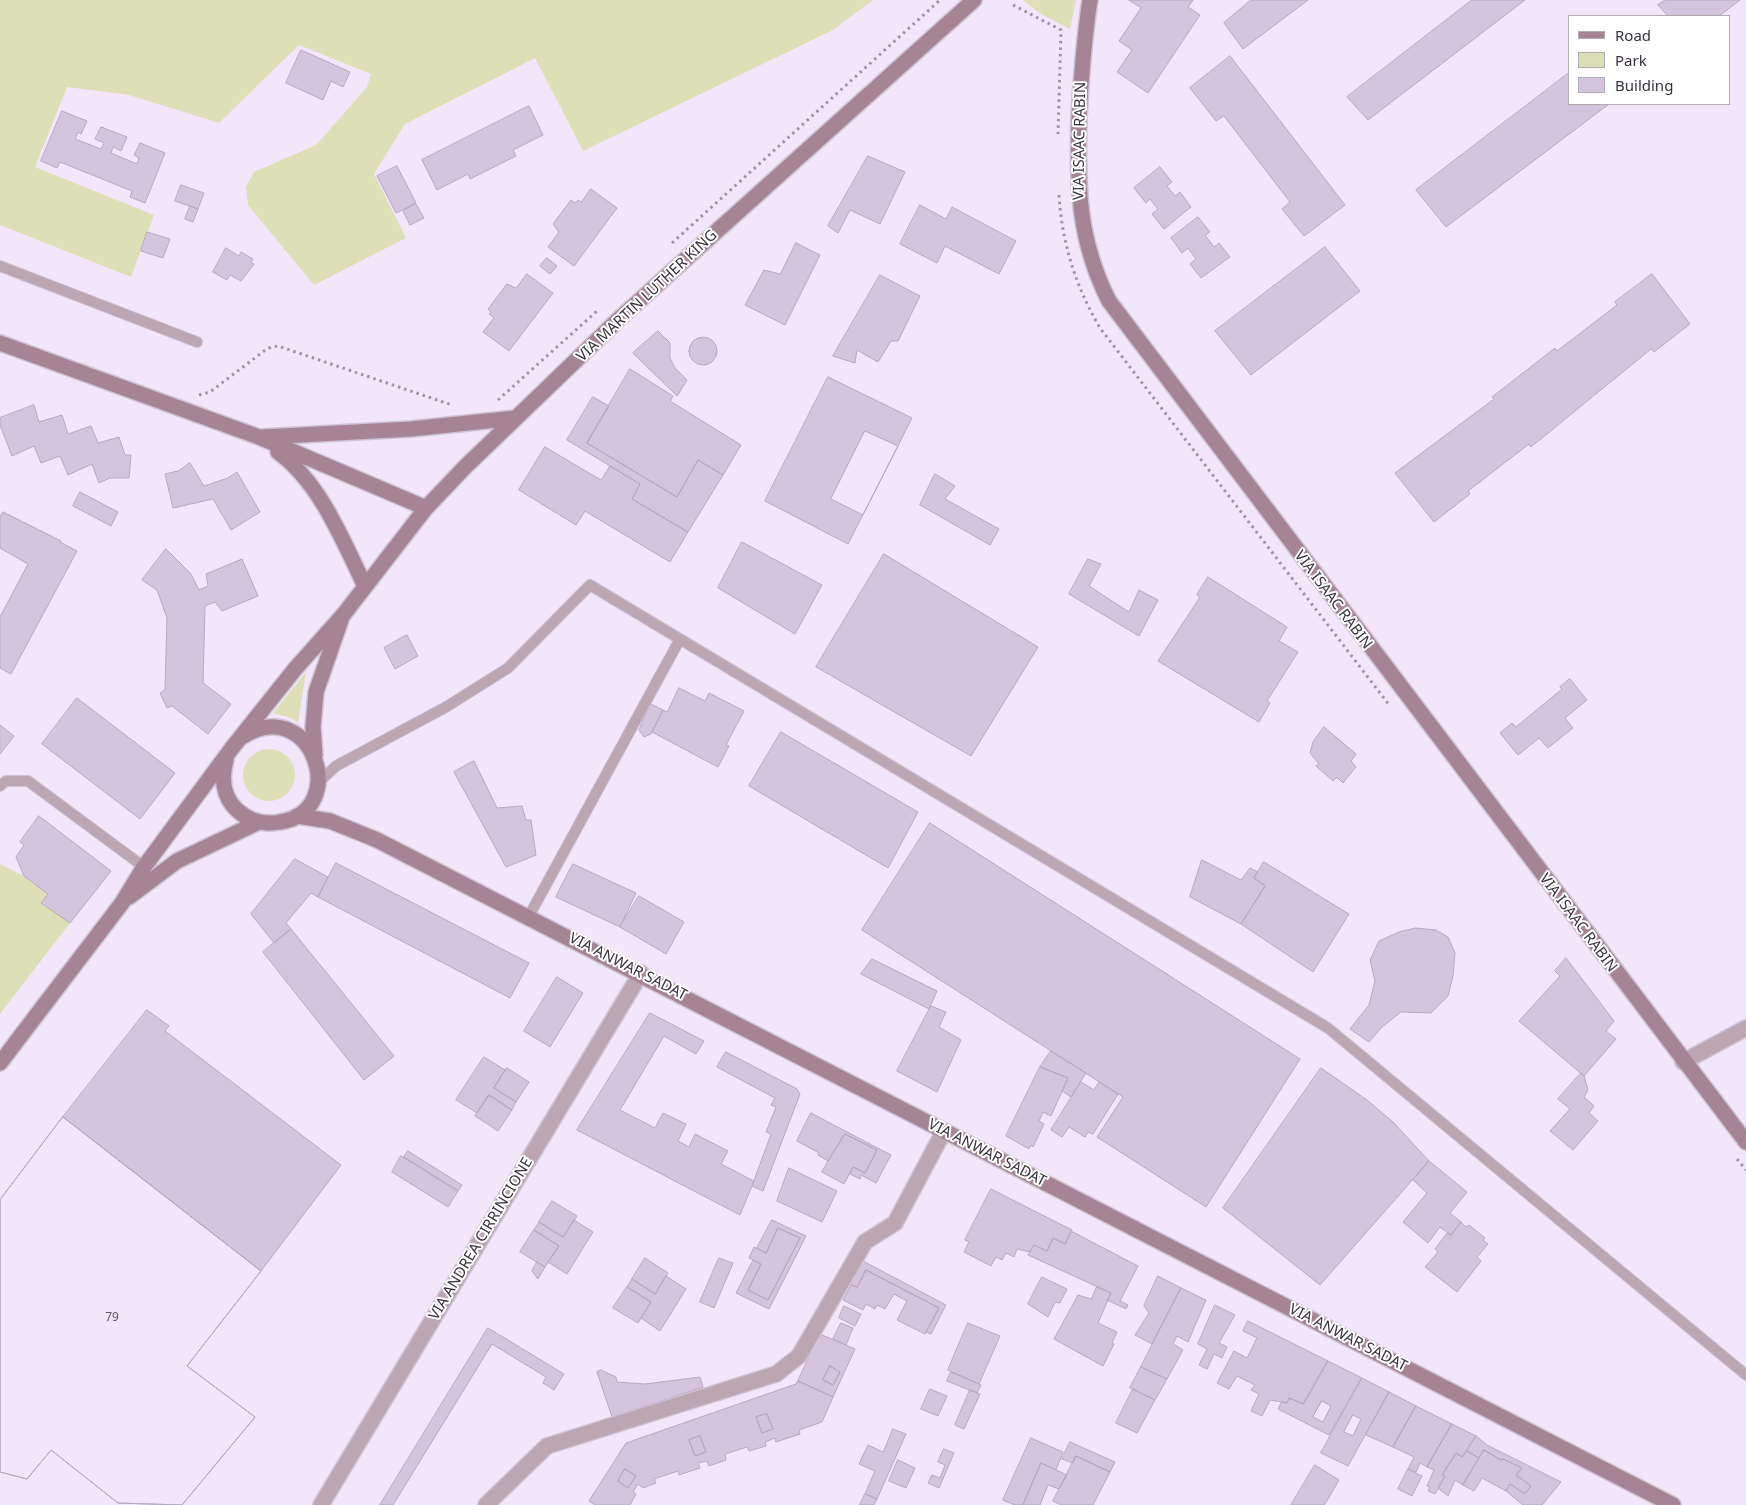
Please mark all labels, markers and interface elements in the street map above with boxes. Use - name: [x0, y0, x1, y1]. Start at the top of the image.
- legend: [1568, 15, 1731, 105]
- text: Road: [1615, 25, 1651, 45]
- text: Park: [1615, 50, 1647, 70]
- text: Building: [1615, 75, 1673, 95]
- street label: VIA ISAAC RABIN: [1070, 82, 1090, 200]
- street label: VIA MARTIN LUTHER KING: [573, 226, 721, 366]
- street label: VIA ISAAC RABIN: [1290, 547, 1376, 653]
- street label: VIA ISAAC RABIN: [1535, 870, 1621, 976]
- street label: VIA ANWAR SADAT: [566, 929, 690, 1005]
- street label: VIA ANWAR SADAT: [925, 1115, 1049, 1191]
- street label: VIA ANDREA CIRRINCIONE: [425, 1154, 537, 1324]
- street label: VIA ANWAR SADAT: [1286, 1300, 1410, 1376]
- house number: 79: [105, 1311, 119, 1325]

